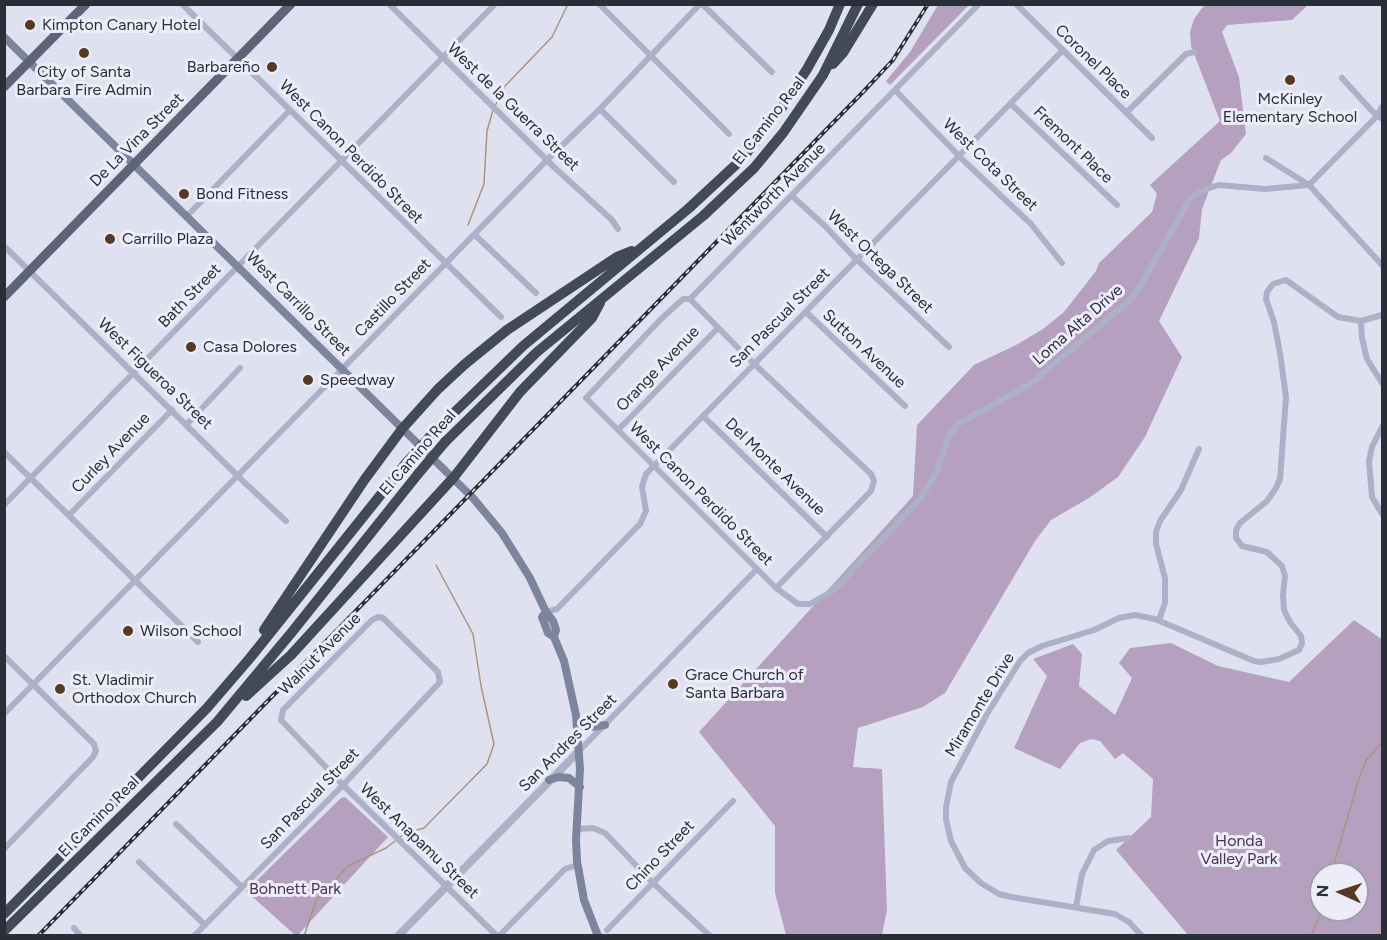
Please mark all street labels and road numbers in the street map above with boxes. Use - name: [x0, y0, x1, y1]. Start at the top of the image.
- street label: Coronel Place: [1051, 21, 1135, 103]
- street label: West de la Guerra Street: [443, 39, 583, 175]
- street label: El Camino Real: [729, 73, 809, 169]
- street label: West Canon Perdido Street: [275, 76, 427, 228]
- street label: De La Vina Street: [86, 89, 188, 191]
- street label: Fremont Place: [1029, 102, 1117, 188]
- street label: West Cota Street: [939, 115, 1041, 215]
- street label: Wentworth Avenue: [718, 139, 830, 251]
- street label: West Ortega Street: [823, 207, 937, 317]
- street label: West Carrillo Street: [242, 248, 354, 360]
- street label: Castillo Street: [351, 255, 435, 341]
- street label: Bath Street: [155, 260, 225, 332]
- street label: San Pascual Street: [726, 264, 834, 372]
- street label: Loma Alta Drive: [1029, 281, 1127, 369]
- street label: Sutton Avenue: [818, 305, 910, 393]
- street label: West Figueroa Street: [94, 314, 216, 434]
- street label: Orange Avenue: [613, 322, 703, 416]
- street label: El Camino Real: [376, 406, 460, 500]
- street label: Curley Avenue: [68, 409, 154, 497]
- street label: Del Monte Avenue: [721, 414, 829, 520]
- street label: West Canon Perdido Street: [625, 418, 777, 570]
- street label: Walnut Avenue: [275, 609, 365, 699]
- street label: Miramonte Drive: [941, 649, 1019, 761]
- street label: San Andres Street: [515, 690, 621, 796]
- street label: San Pascual Street: [257, 744, 363, 854]
- street label: El Camino Real: [55, 773, 143, 861]
- street label: West Anapamu Street: [356, 779, 482, 903]
- street label: Chino Street: [621, 817, 699, 895]

